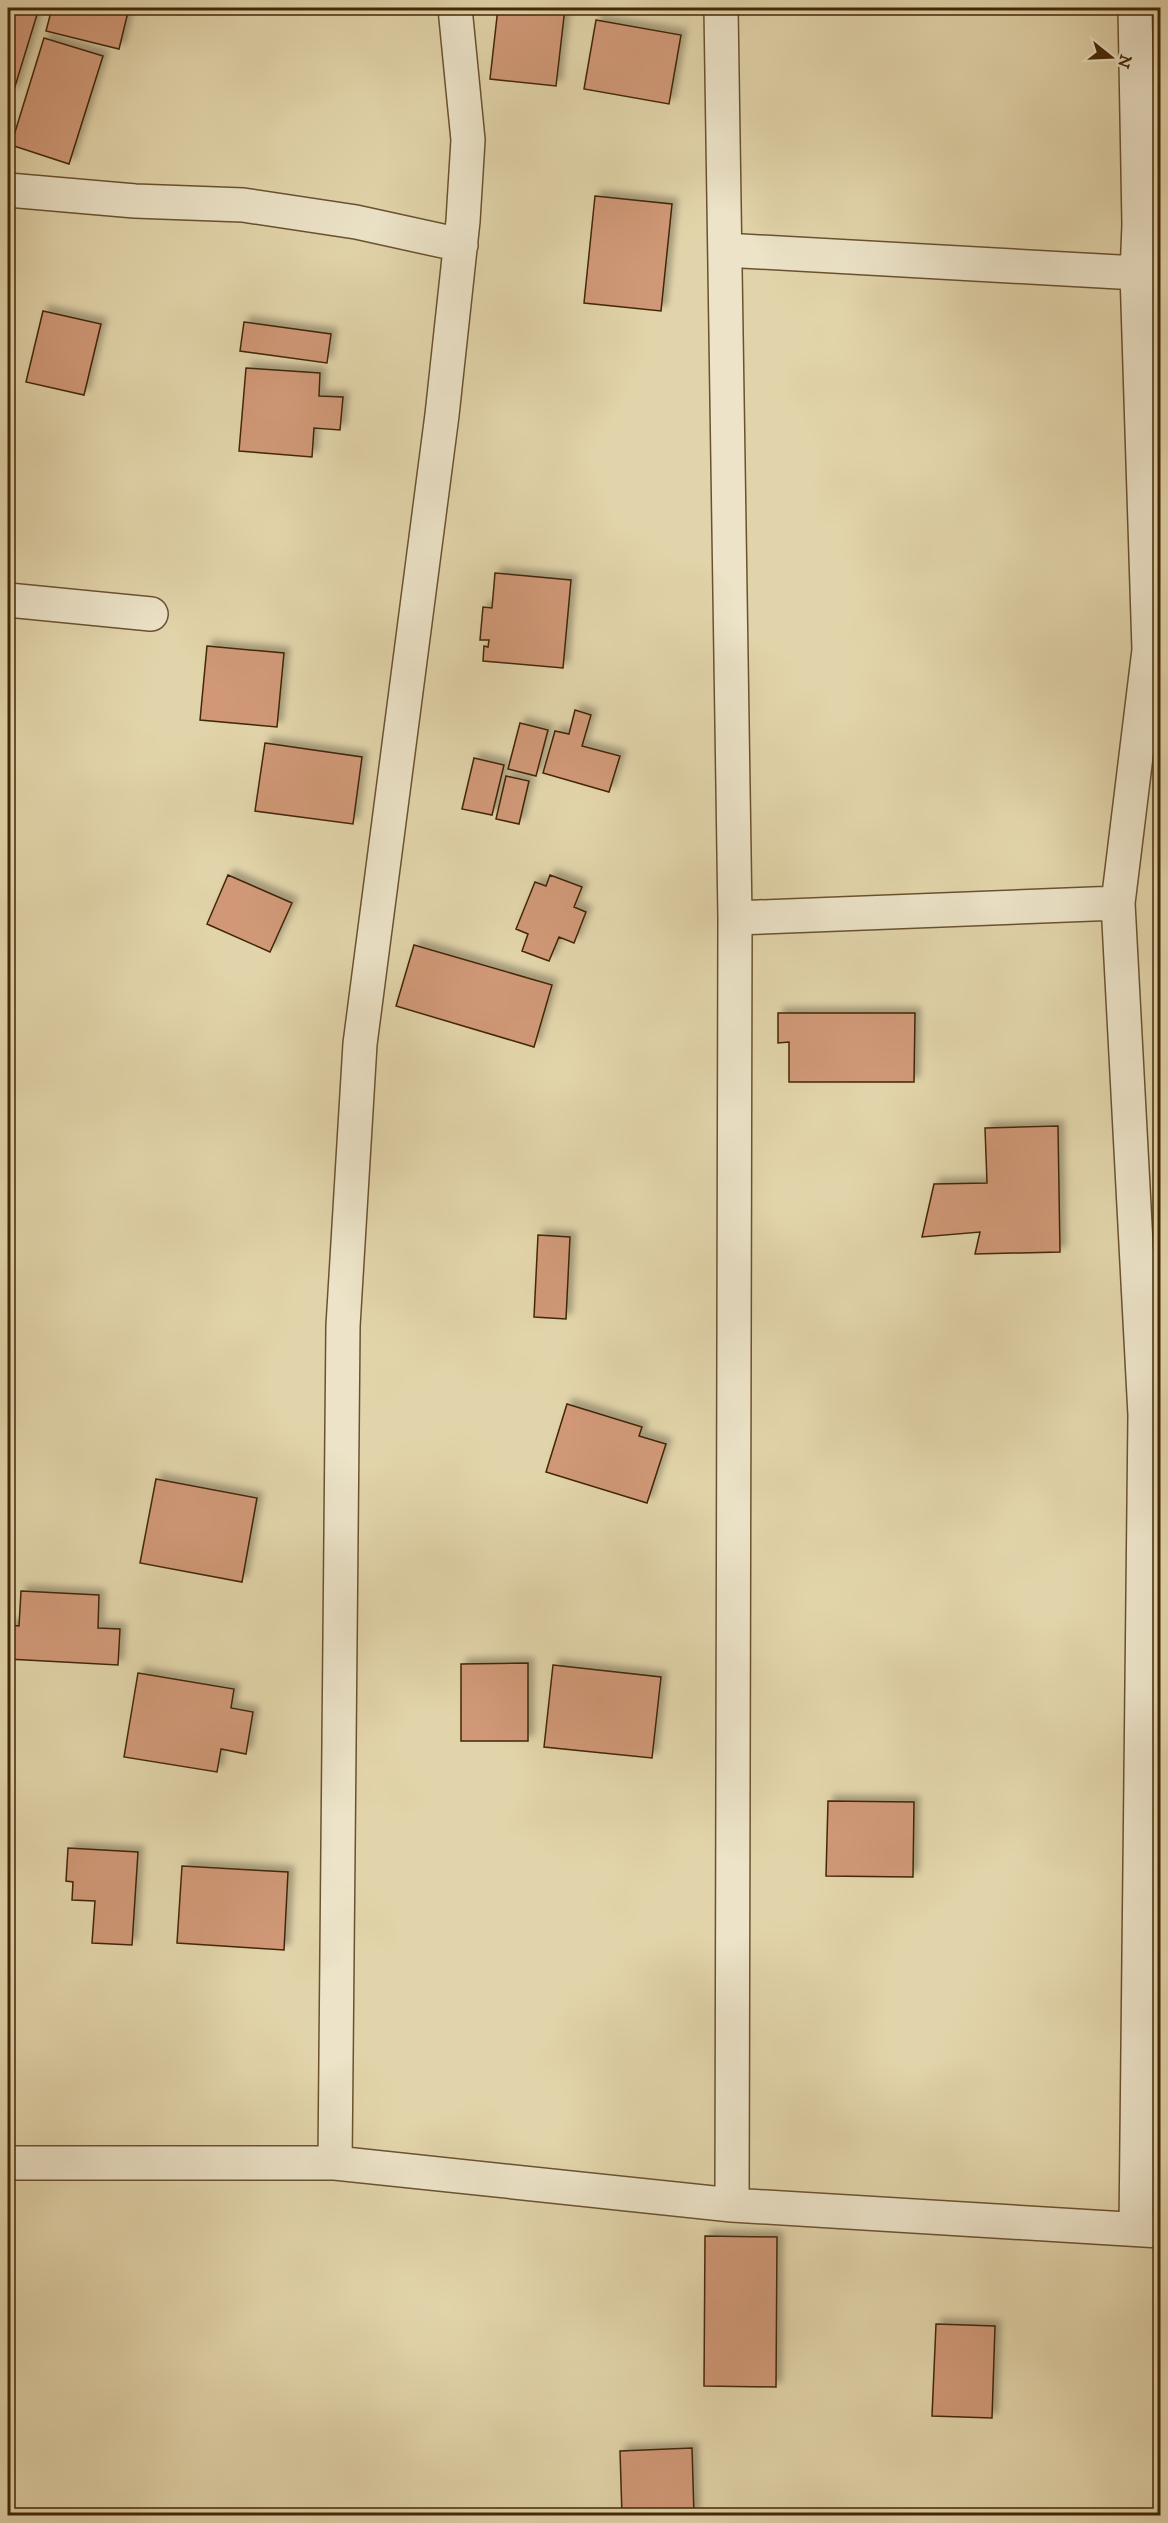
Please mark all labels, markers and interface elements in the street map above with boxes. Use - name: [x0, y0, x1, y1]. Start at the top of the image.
- north arrow: [1081, 27, 1141, 87]
- text: N: [1113, 52, 1136, 71]

